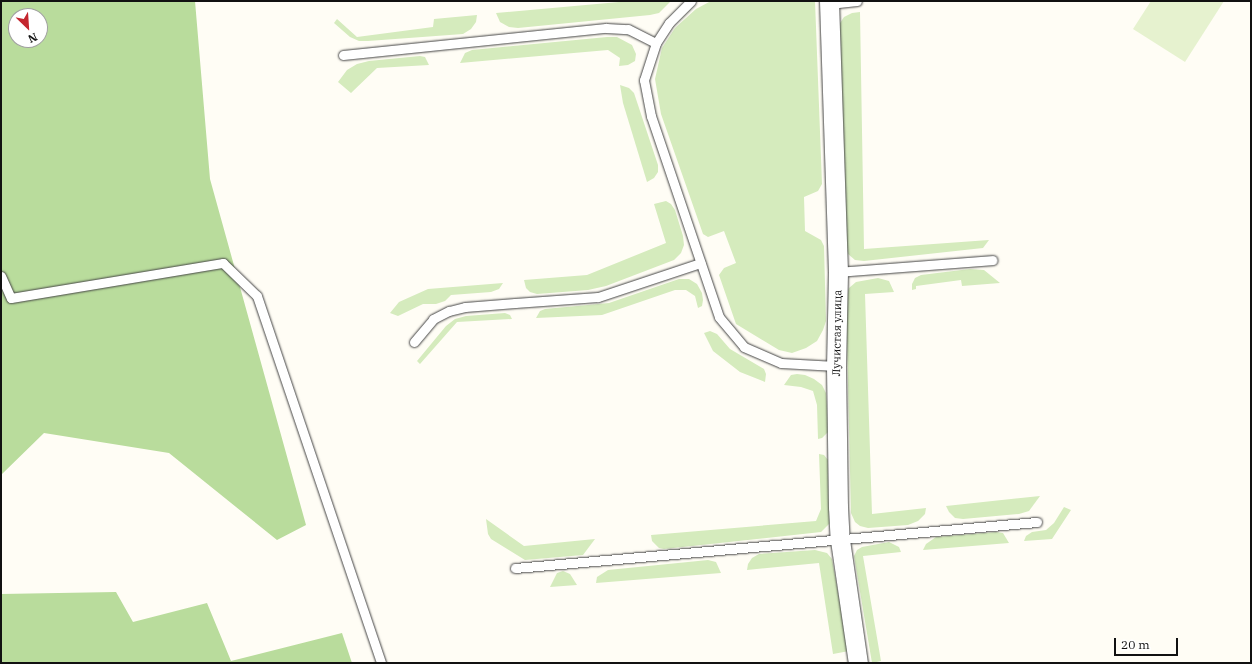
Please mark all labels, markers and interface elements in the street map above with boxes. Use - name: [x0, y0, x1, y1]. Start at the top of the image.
- north arrow: [8, 8, 48, 48]
- text: N: [26, 30, 40, 46]
- street label: Лучистая улица: [830, 290, 844, 376]
- scale bar: [1116, 630, 1180, 656]
- text: 20 m: [1121, 637, 1150, 652]

